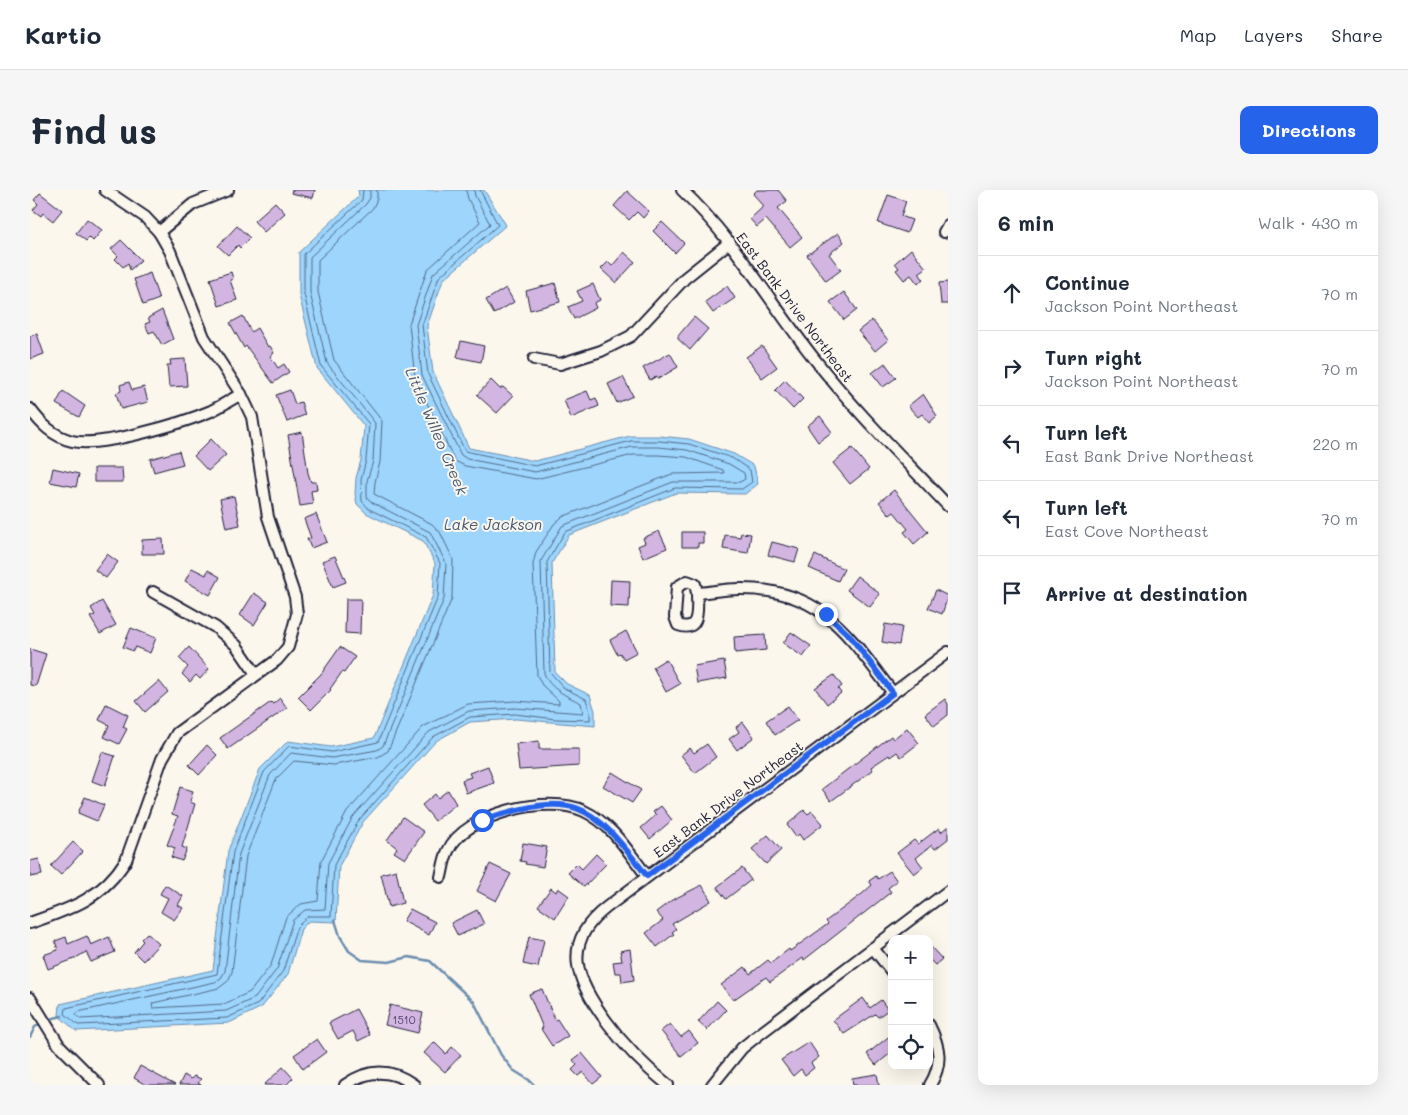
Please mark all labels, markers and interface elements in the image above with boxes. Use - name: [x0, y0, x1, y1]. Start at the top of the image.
- text: Kartio: [25, 19, 101, 50]
- text: Map: [1180, 23, 1216, 47]
- text: Layers: [1244, 23, 1303, 47]
- text: Share: [1331, 23, 1383, 47]
- button: Directions: [1240, 106, 1378, 154]
- text: Find us: [30, 107, 157, 153]
- text: 6 min: [998, 209, 1054, 236]
- text: Walk · 430 m: [1258, 212, 1358, 233]
- street label: East Bank Drive Northeast: [732, 228, 858, 386]
- text: Continue: [1045, 270, 1130, 295]
- icon: ahead: [998, 279, 1026, 307]
- text: 70 m: [1321, 283, 1358, 304]
- text: Jackson Point Northeast: [1045, 295, 1238, 316]
- text: Turn right: [1045, 345, 1142, 370]
- icon: right: [998, 354, 1026, 382]
- text: 70 m: [1321, 358, 1358, 379]
- water label: Little Willeo Creek: [401, 364, 473, 499]
- text: Jackson Point Northeast: [1045, 370, 1238, 391]
- text: Turn left: [1045, 420, 1128, 445]
- icon: left: [998, 429, 1026, 457]
- text: 220 m: [1312, 433, 1358, 454]
- text: East Bank Drive Northeast: [1045, 445, 1254, 466]
- text: Turn left: [1045, 495, 1128, 520]
- icon: left: [998, 504, 1026, 532]
- text: 70 m: [1321, 508, 1358, 529]
- water label: Lake Jackson: [444, 514, 542, 534]
- text: East Cove Northeast: [1045, 520, 1209, 541]
- icon: arrive: [998, 579, 1026, 607]
- text: Arrive at destination: [1045, 581, 1248, 606]
- route end: [815, 603, 838, 626]
- street label: East Bank Drive Northeast: [649, 736, 807, 862]
- route start: [471, 809, 494, 832]
- map controls: [888, 935, 933, 1070]
- button: +: [888, 935, 933, 980]
- button: −: [888, 980, 933, 1025]
- house number: 1510: [392, 1012, 416, 1027]
- button: locate: [888, 1025, 933, 1070]

